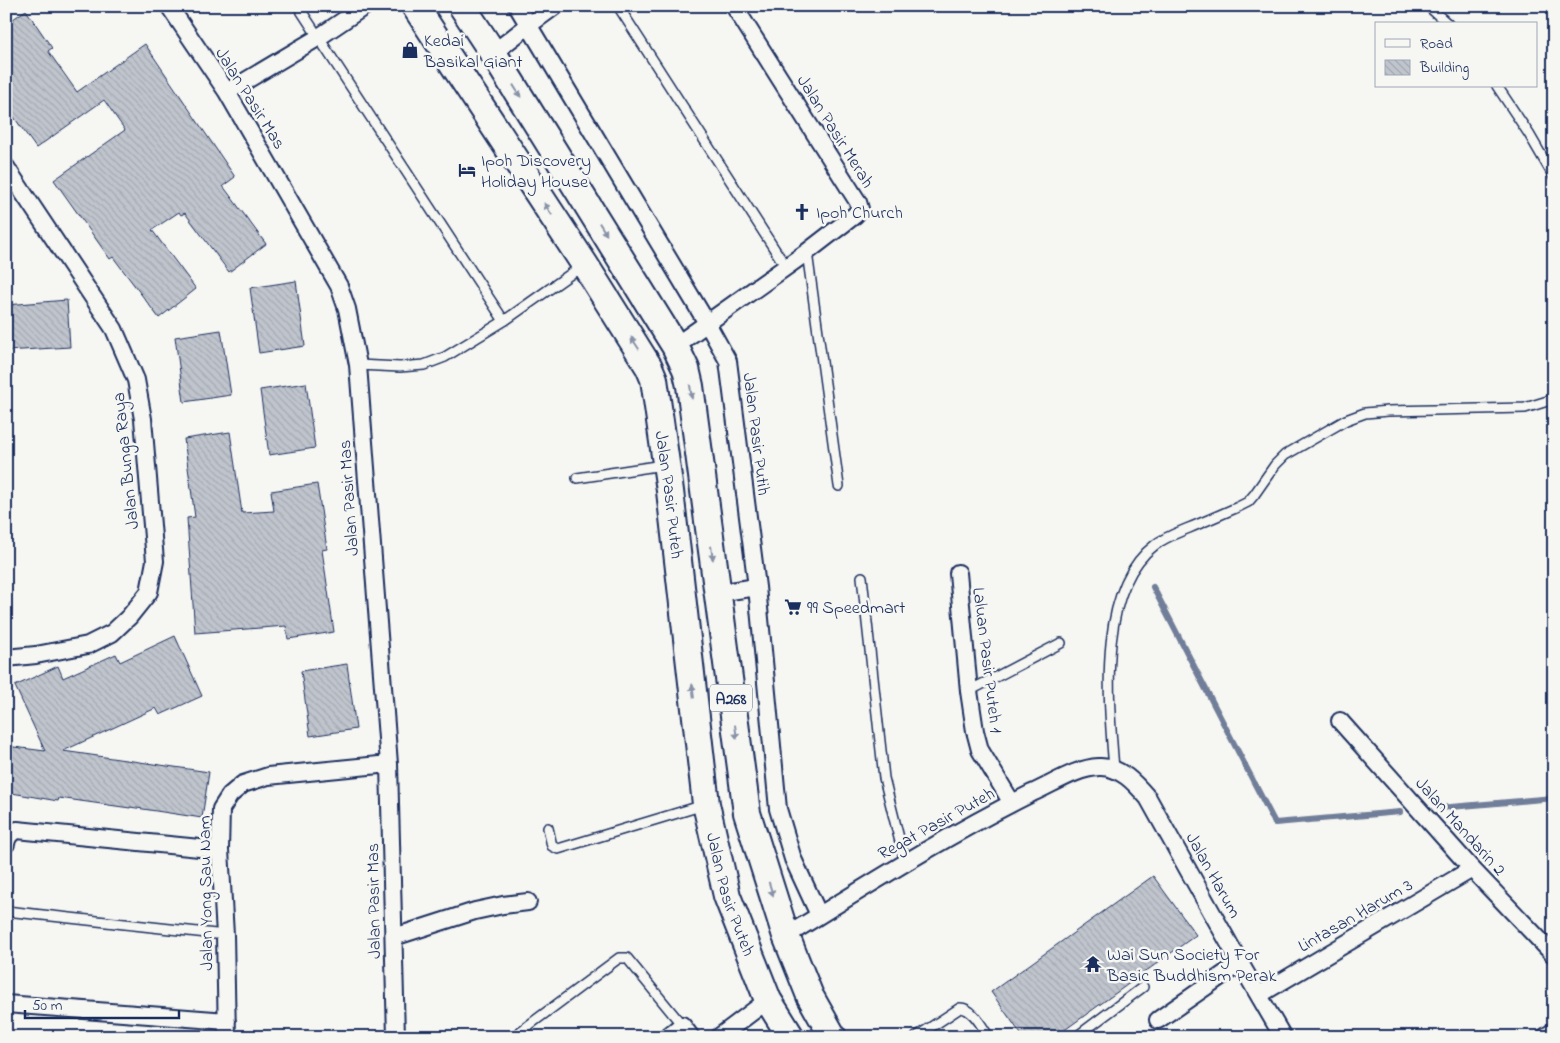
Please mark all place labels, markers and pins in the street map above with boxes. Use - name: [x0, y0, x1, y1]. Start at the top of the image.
- place label: Kedai Basikal Giant: [423, 29, 523, 76]
- shop icon: Kedai Basikal Giant: [400, 40, 420, 60]
- place label: Ipoh Discovery Holiday House: [481, 149, 591, 196]
- hotel icon: Ipoh Discovery Holiday House: [457, 160, 477, 180]
- place label: Ipoh Church: [816, 201, 903, 227]
- church icon: Ipoh Church: [792, 202, 812, 222]
- place label: 99 Speedmart: [807, 596, 905, 622]
- supermarket icon: 99 Speedmart: [783, 597, 803, 617]
- place label: Wai Sun Society For Basic Buddhism Perak: [1106, 943, 1276, 990]
- temple icon: Wai Sun Society For Basic Buddhism Perak: [1083, 954, 1103, 974]

